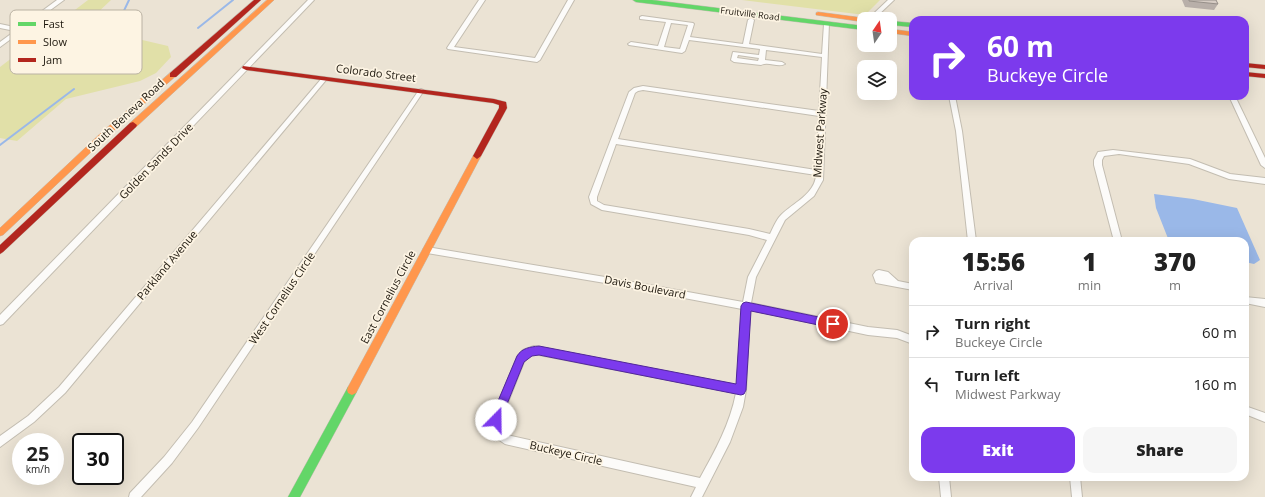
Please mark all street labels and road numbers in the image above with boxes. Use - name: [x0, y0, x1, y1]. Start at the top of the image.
- street label: Fruitville Road: [720, 3, 780, 24]
- street label: Colorado Street: [335, 60, 417, 85]
- street label: South Beneva Road: [84, 75, 167, 154]
- street label: Midwest Parkway: [809, 87, 830, 178]
- street label: Golden Sands Drive: [115, 119, 196, 202]
- street label: Parkland Avenue: [133, 227, 200, 303]
- street label: East Cornelius Circle: [357, 247, 419, 346]
- street label: West Cornelius Circle: [245, 249, 318, 347]
- street label: Davis Boulevard: [603, 271, 687, 302]
- street label: Buckeye Circle: [528, 437, 604, 468]

